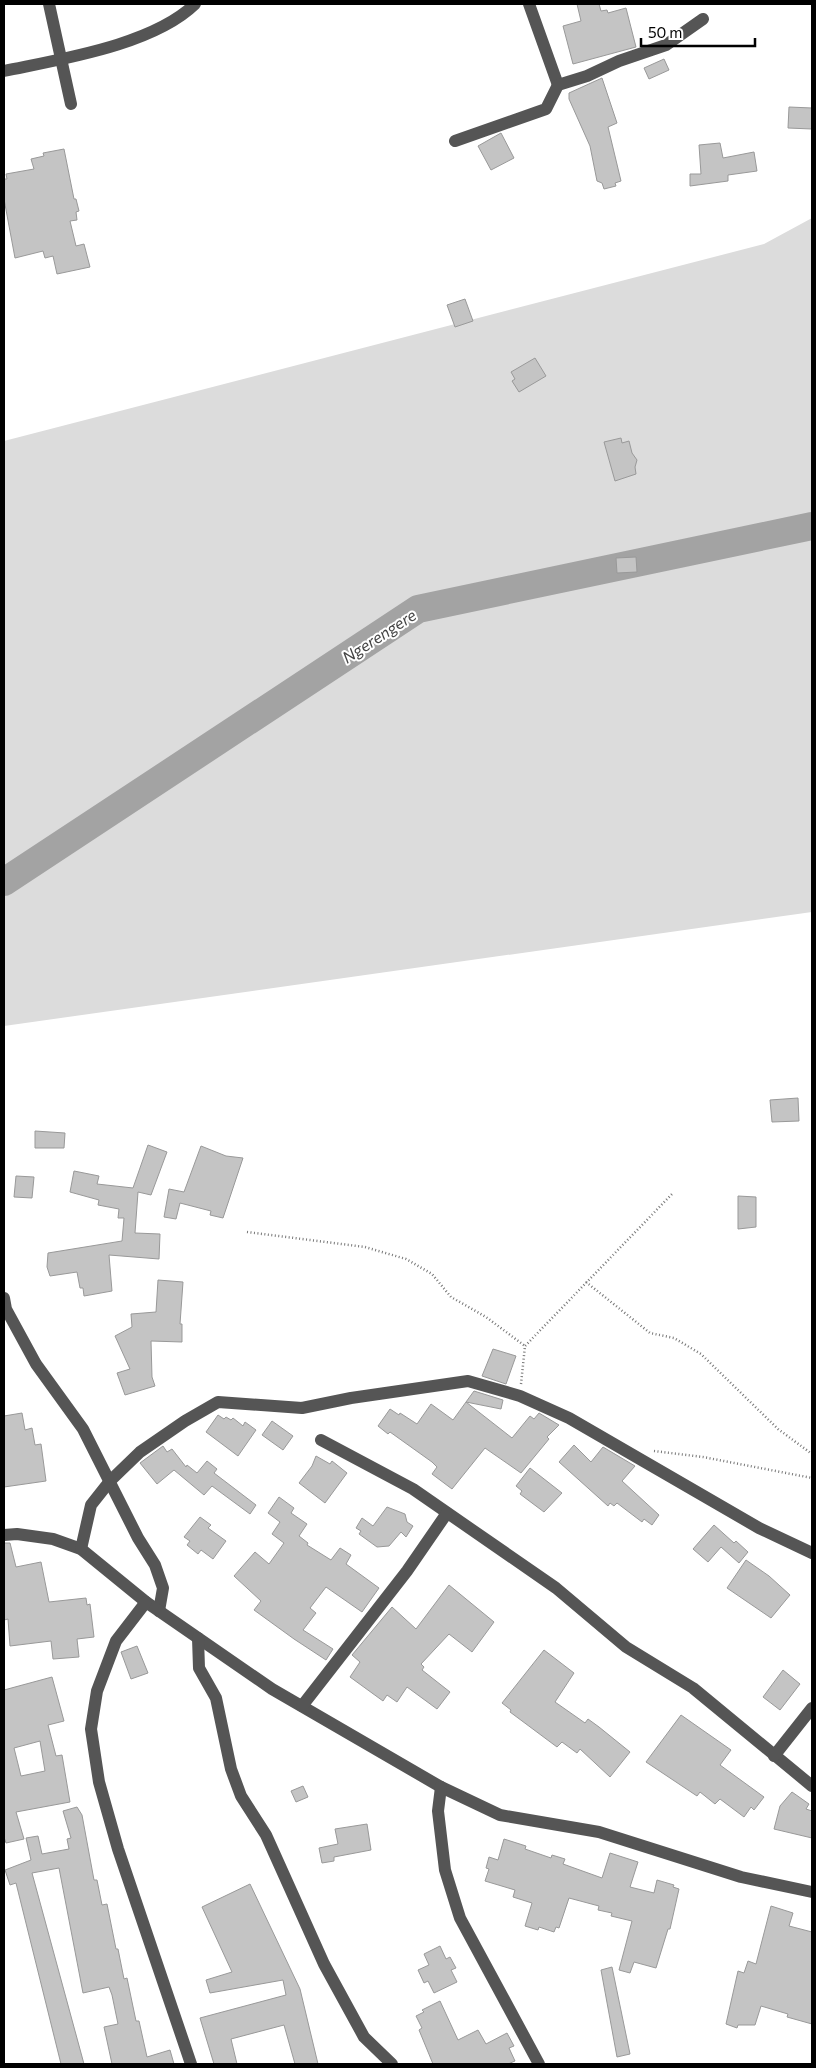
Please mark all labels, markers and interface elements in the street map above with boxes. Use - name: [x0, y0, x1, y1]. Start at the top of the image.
- scale bar: [641, 15, 755, 47]
- text: 50 m: [648, 23, 682, 41]
- water label: Ngerengere: [338, 604, 420, 666]

